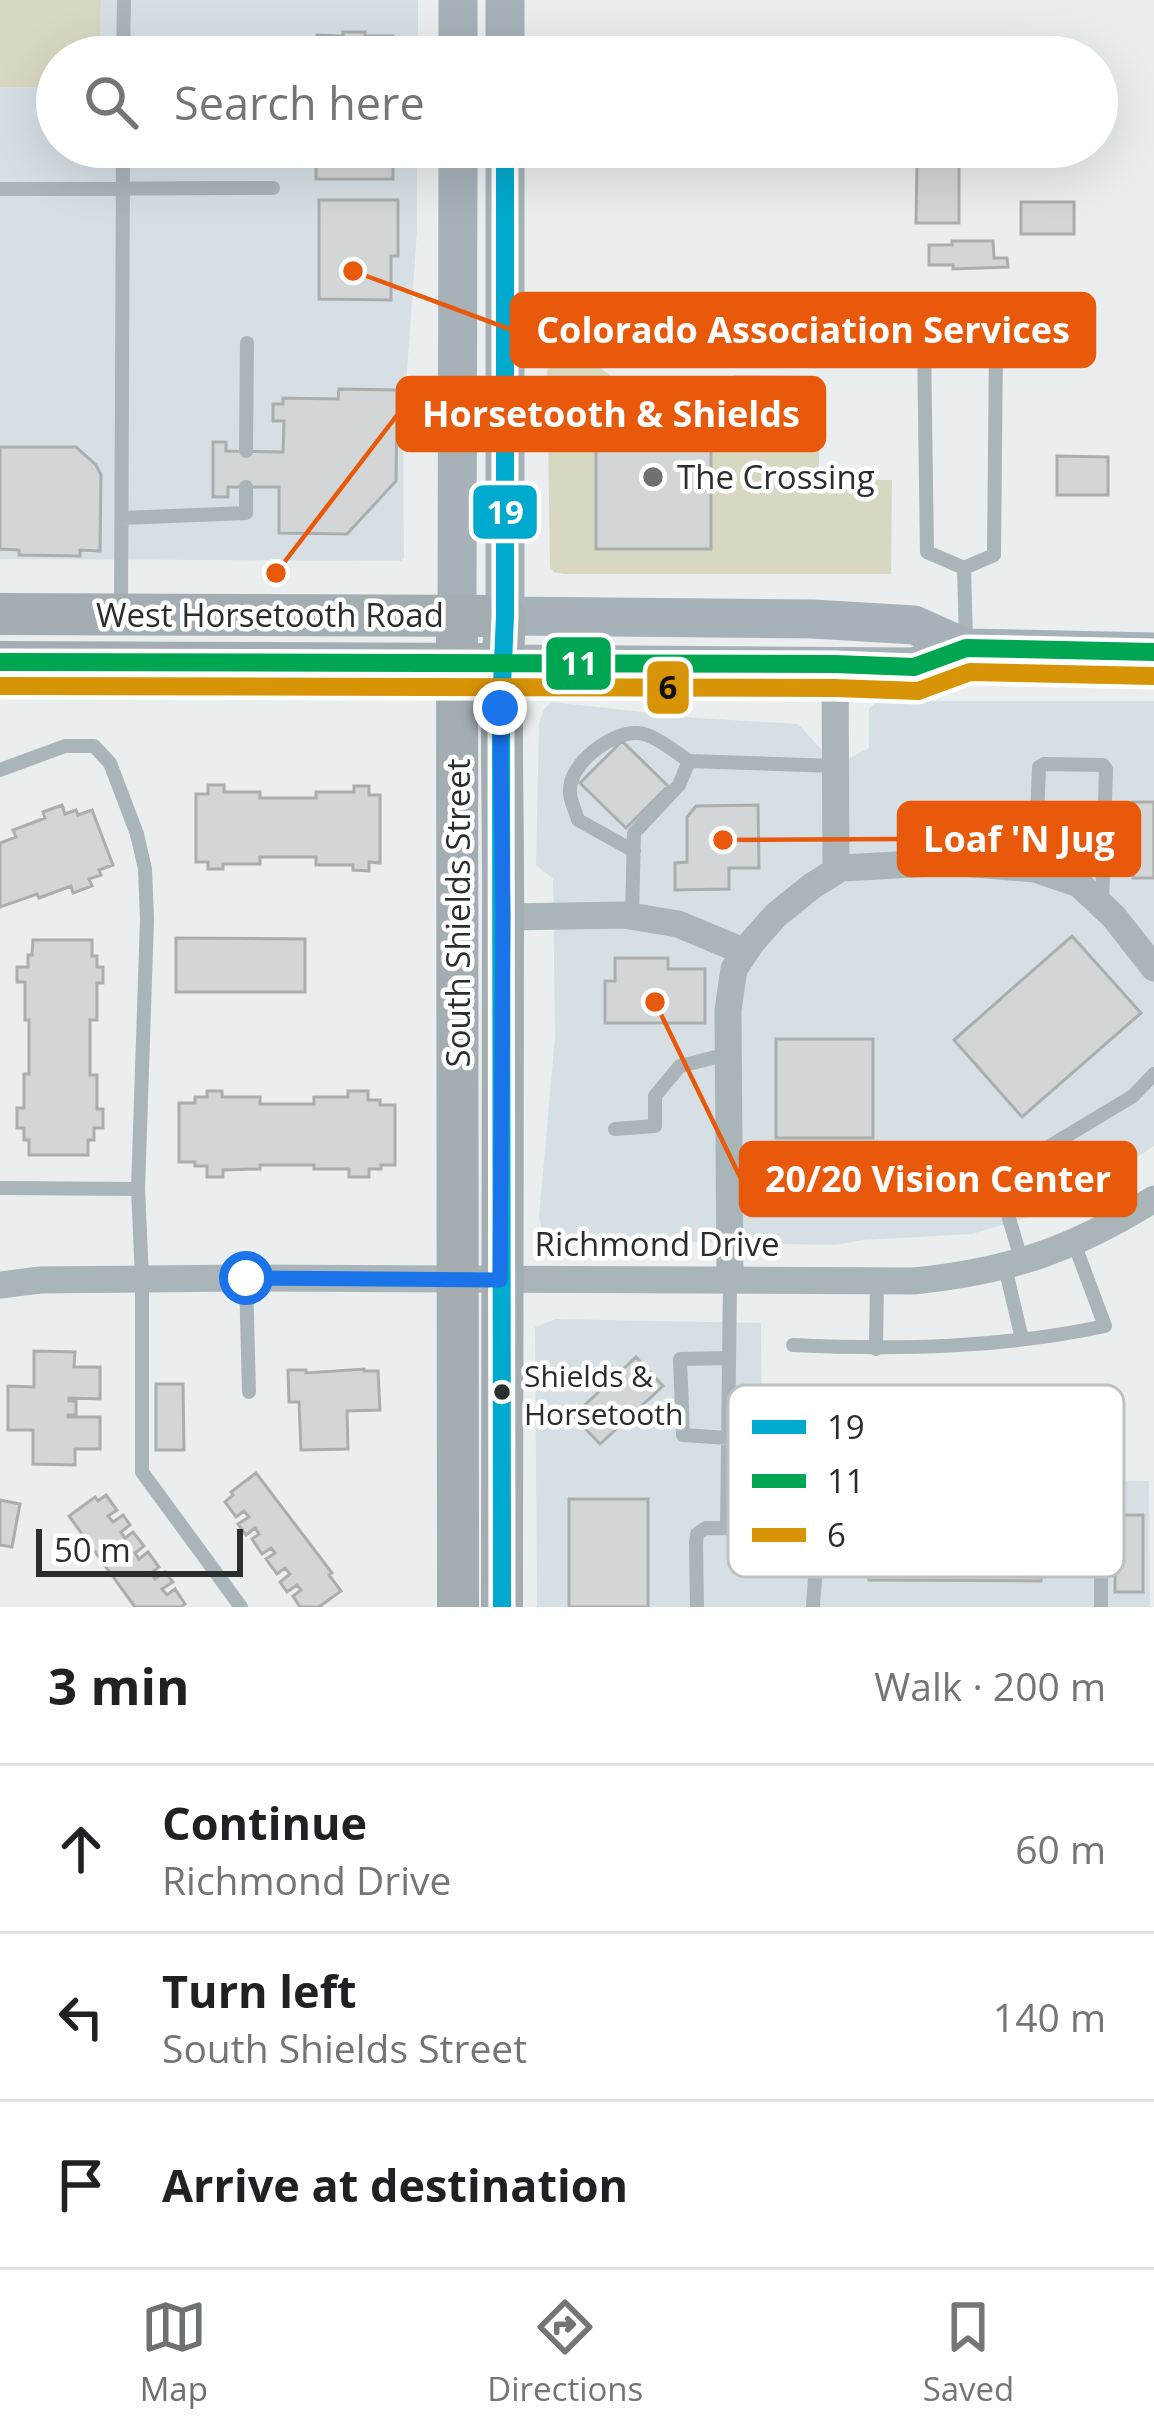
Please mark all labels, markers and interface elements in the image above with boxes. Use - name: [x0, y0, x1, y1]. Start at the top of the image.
- search box: [36, 36, 1118, 168]
- icon: search: [78, 69, 144, 135]
- text: Search here: [174, 72, 425, 133]
- callout: Colorado Association Services: [512, 294, 1094, 366]
- text: Colorado Association Services: [536, 305, 1070, 354]
- callout: Horsetooth & Shields: [398, 378, 824, 450]
- text: Horsetooth & Shields: [422, 389, 800, 438]
- place label: The Crossing: [677, 454, 875, 499]
- marker: The Crossing: [640, 464, 666, 490]
- line badge: 19: [471, 483, 539, 541]
- text: 19: [486, 489, 524, 534]
- street label: West Horsetooth Road: [96, 592, 444, 637]
- line badge: 11: [544, 635, 613, 692]
- text: 11: [560, 640, 598, 685]
- line badge: 6: [645, 659, 691, 716]
- text: 6: [659, 664, 677, 709]
- route end: [473, 681, 527, 735]
- street label: South Shields Street: [435, 759, 480, 1067]
- callout: Loaf 'N Jug: [899, 803, 1139, 875]
- text: Loaf 'N Jug: [923, 814, 1115, 863]
- callout: 20/20 Vision Center: [741, 1143, 1135, 1215]
- text: 20/20 Vision Center: [765, 1154, 1111, 1203]
- street label: Richmond Drive: [535, 1221, 779, 1266]
- route start: [219, 1251, 273, 1305]
- place label: Shields & Horsetooth: [524, 1355, 683, 1434]
- marker: Shields & Horsetooth: [491, 1381, 513, 1403]
- legend: [728, 1385, 1124, 1577]
- text: 19: [827, 1404, 865, 1449]
- text: 11: [827, 1458, 865, 1503]
- text: 6: [827, 1512, 846, 1557]
- scale bar: [36, 1523, 243, 1576]
- text: 50 m: [54, 1527, 131, 1572]
- text: 3 min: [48, 1650, 190, 1720]
- text: Walk · 200 m: [874, 1659, 1106, 1712]
- text: Continue: [162, 1792, 367, 1853]
- icon: ahead: [48, 1816, 114, 1882]
- text: 60 m: [1015, 1822, 1106, 1875]
- text: Richmond Drive: [162, 1853, 451, 1906]
- text: Turn left: [162, 1960, 357, 2021]
- icon: left: [48, 1984, 114, 2050]
- text: 140 m: [993, 1990, 1106, 2043]
- text: South Shields Street: [162, 2021, 527, 2074]
- icon: arrive: [48, 2152, 114, 2218]
- text: Arrive at destination: [162, 2154, 628, 2215]
- tab: Map: [140, 2294, 208, 2411]
- tab: Directions: [487, 2294, 643, 2411]
- tab: Saved: [923, 2294, 1014, 2411]

